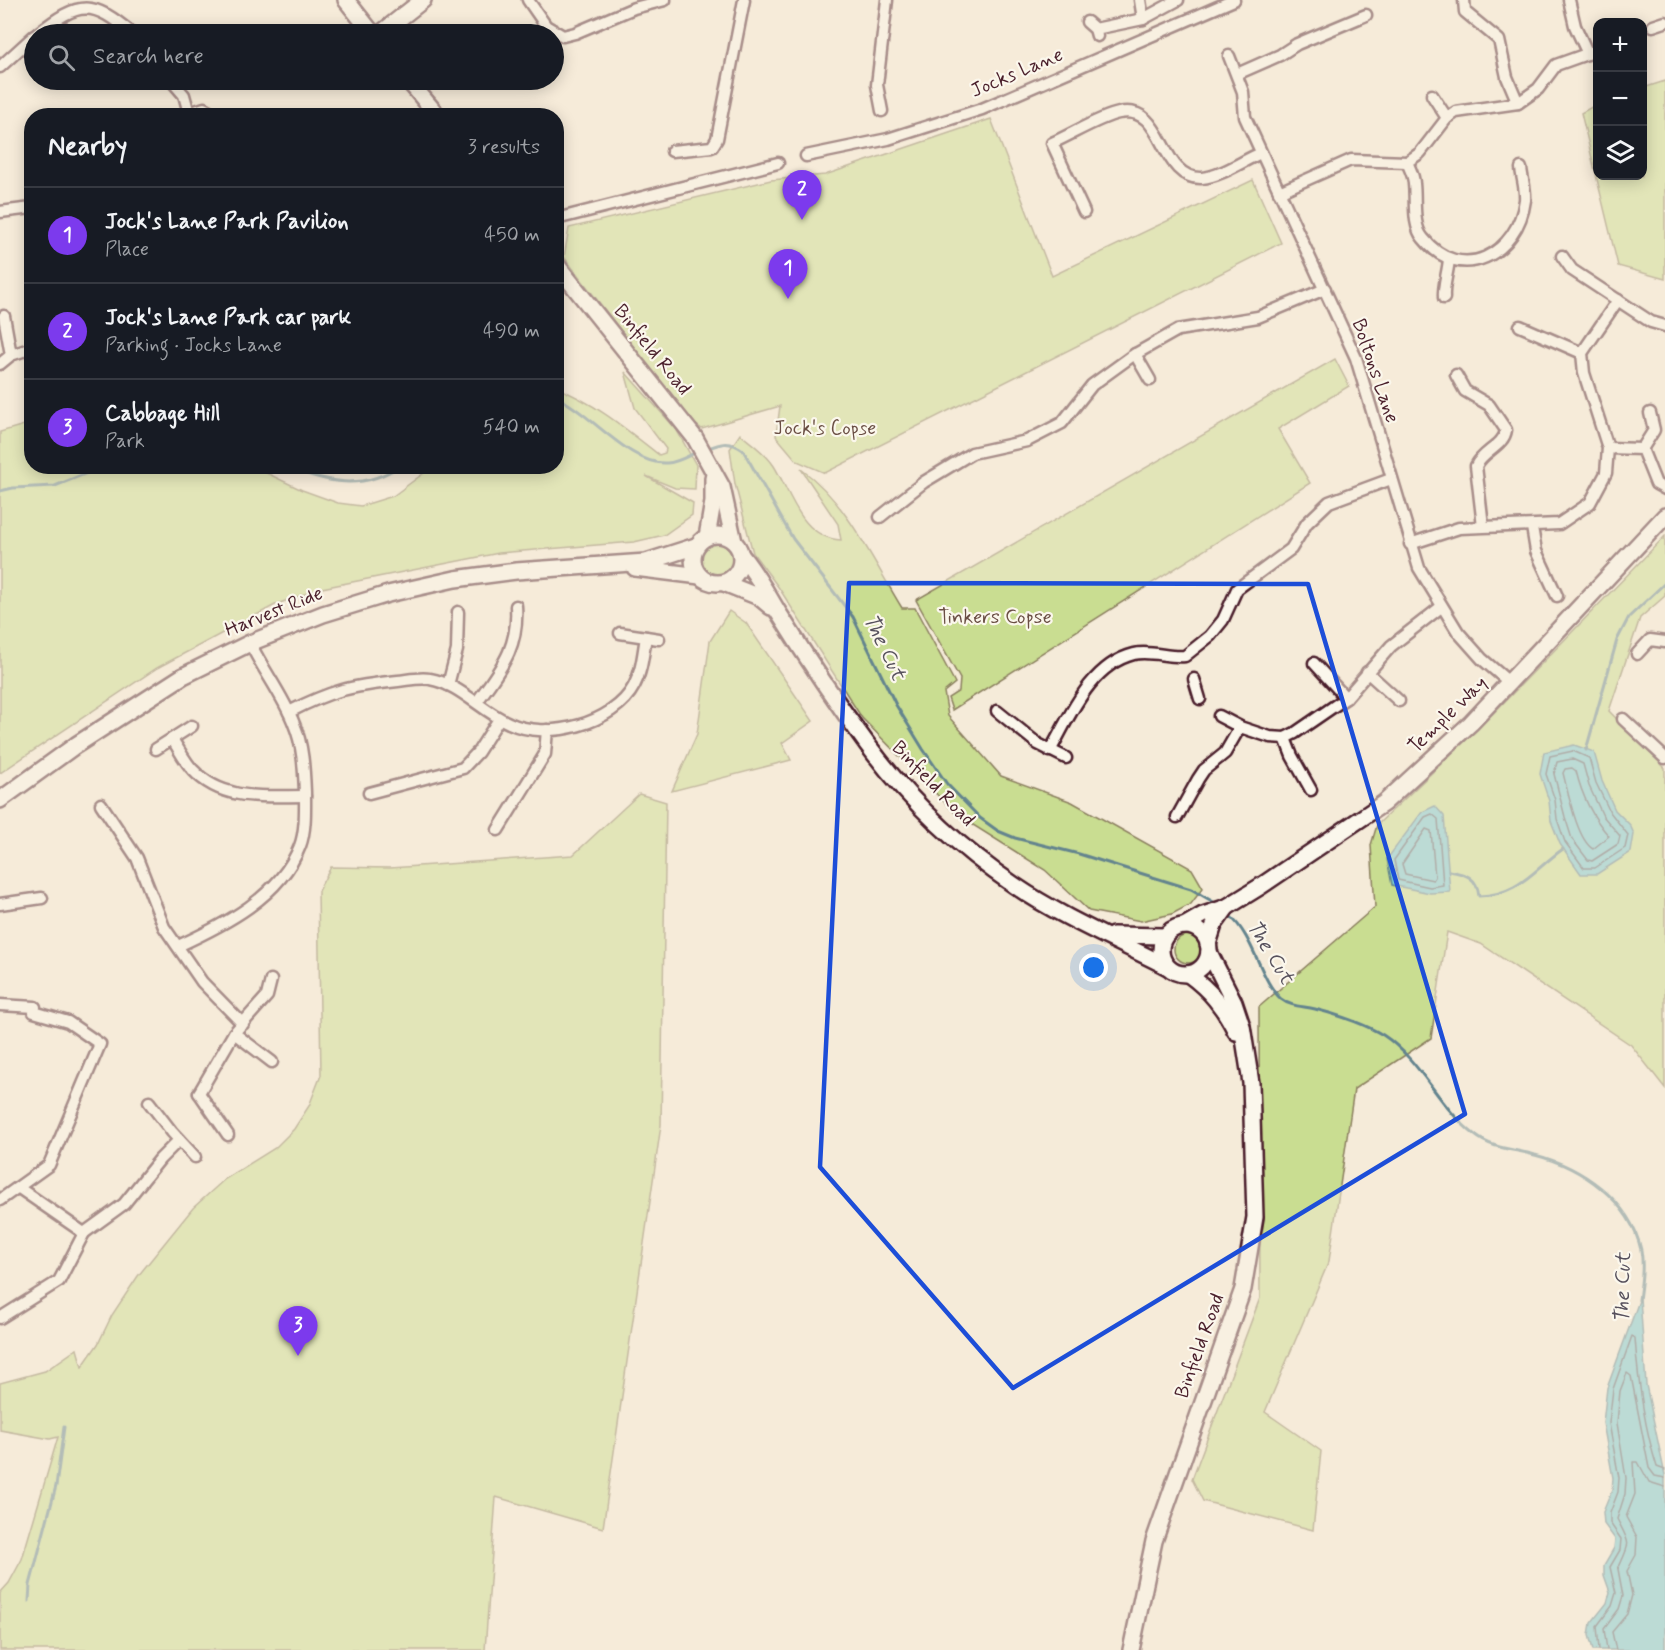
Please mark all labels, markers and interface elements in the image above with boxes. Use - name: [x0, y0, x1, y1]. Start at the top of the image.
- map controls: [1593, 18, 1647, 180]
- button: +: [1593, 18, 1647, 72]
- search box: [24, 24, 564, 90]
- icon: search: [45, 41, 78, 74]
- street label: Jocks Lane: [967, 41, 1067, 105]
- text: Search here: [93, 43, 204, 71]
- button: −: [1593, 72, 1647, 126]
- button: layers: [1593, 126, 1647, 180]
- text: Nearby: [48, 130, 127, 164]
- text: 3 results: [468, 134, 540, 161]
- pin: 2: [782, 170, 822, 220]
- text: Jock's Lane Park Pavilion: [105, 208, 349, 236]
- text: 1: [63, 222, 72, 249]
- text: 450 m: [484, 222, 540, 249]
- text: Place: [105, 236, 149, 263]
- pin: 1: [768, 250, 808, 299]
- street label: Binfield Road: [607, 299, 697, 401]
- text: Jock's Lane Park car park: [105, 304, 351, 332]
- street label: Boltons Lane: [1345, 315, 1405, 427]
- text: 2: [63, 318, 72, 345]
- text: 490 m: [483, 318, 540, 345]
- text: Parking · Jocks Lane: [105, 332, 282, 359]
- text: Cabbage Hill: [105, 400, 220, 428]
- text: 3: [63, 414, 72, 441]
- text: 540 m: [483, 414, 540, 441]
- park label: Jock's Copse: [774, 415, 876, 442]
- text: Park: [105, 428, 145, 455]
- street label: Harvest Ride: [221, 580, 327, 644]
- park label: Tinkers Copse: [938, 604, 1052, 631]
- water label: The Cut: [856, 609, 913, 686]
- street label: Temple Way: [1402, 670, 1494, 760]
- street label: Binfield Road: [885, 735, 981, 833]
- water label: The Cut: [1239, 915, 1301, 991]
- your location: [1079, 953, 1108, 982]
- water label: The Cut: [1608, 1251, 1638, 1324]
- street label: Binfield Road: [1169, 1290, 1231, 1402]
- pin: 3: [278, 1306, 318, 1356]

